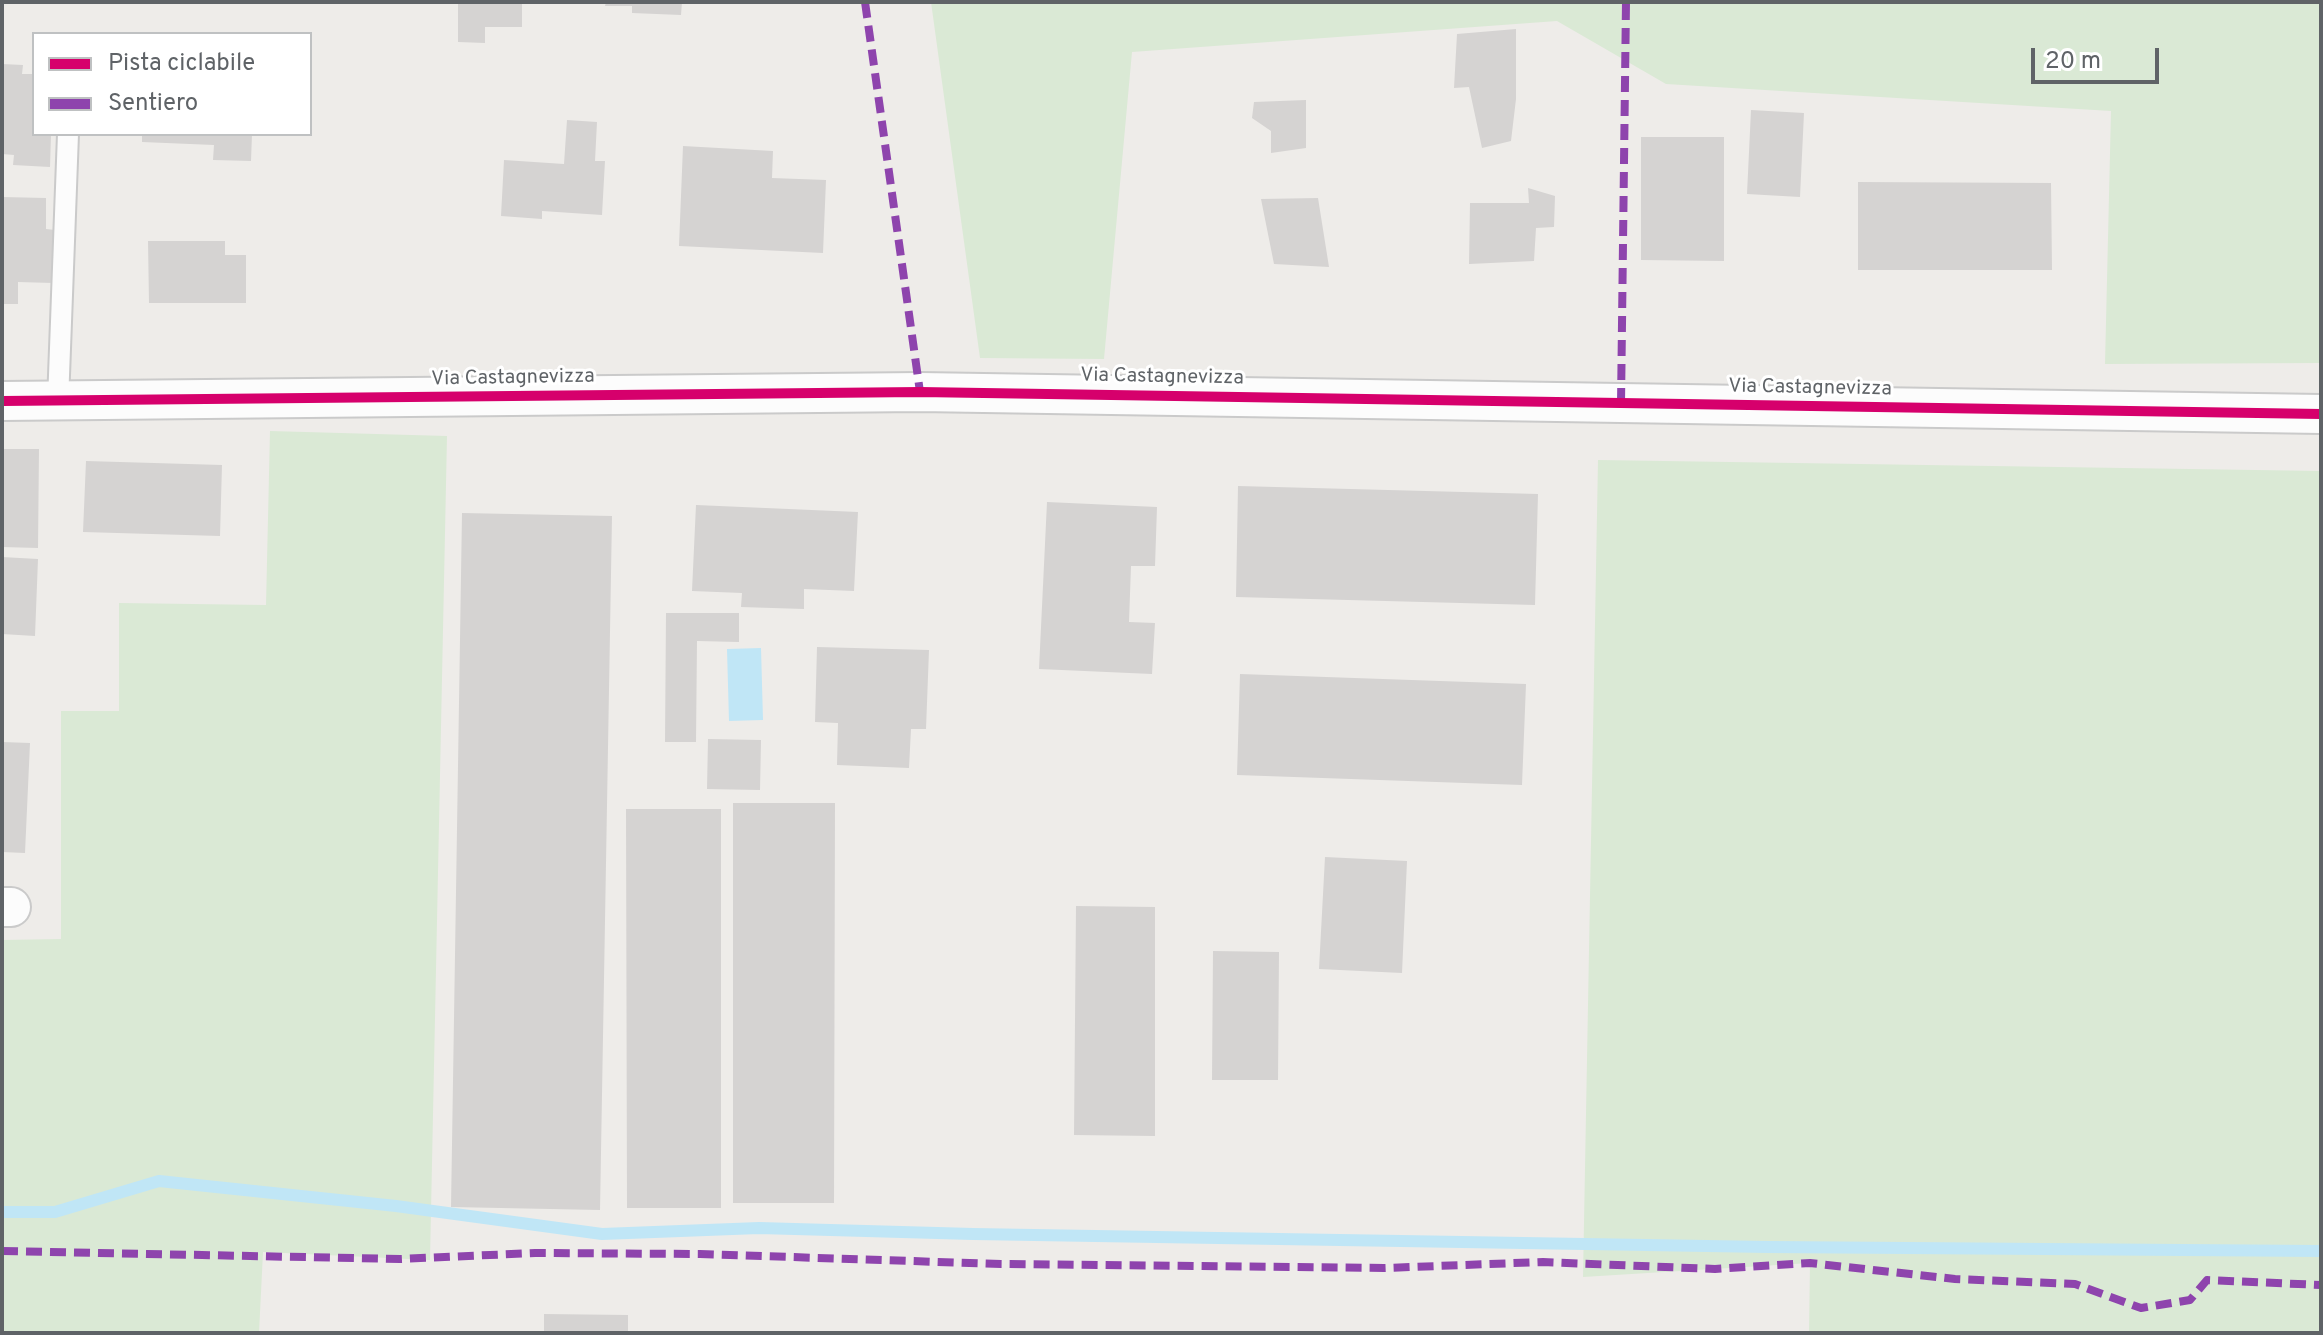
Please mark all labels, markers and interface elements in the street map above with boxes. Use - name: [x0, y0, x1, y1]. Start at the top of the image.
- legend: [32, 32, 312, 136]
- scale bar: [2035, 32, 2163, 82]
- text: 20 m: [2045, 47, 2101, 77]
- text: Pista ciclabile: [108, 49, 255, 79]
- text: Sentiero: [108, 89, 198, 119]
- street label: Via Castagnevizza: [1080, 365, 1244, 391]
- street label: Via Castagnevizza: [431, 366, 595, 392]
- street label: Via Castagnevizza: [1728, 376, 1892, 402]

